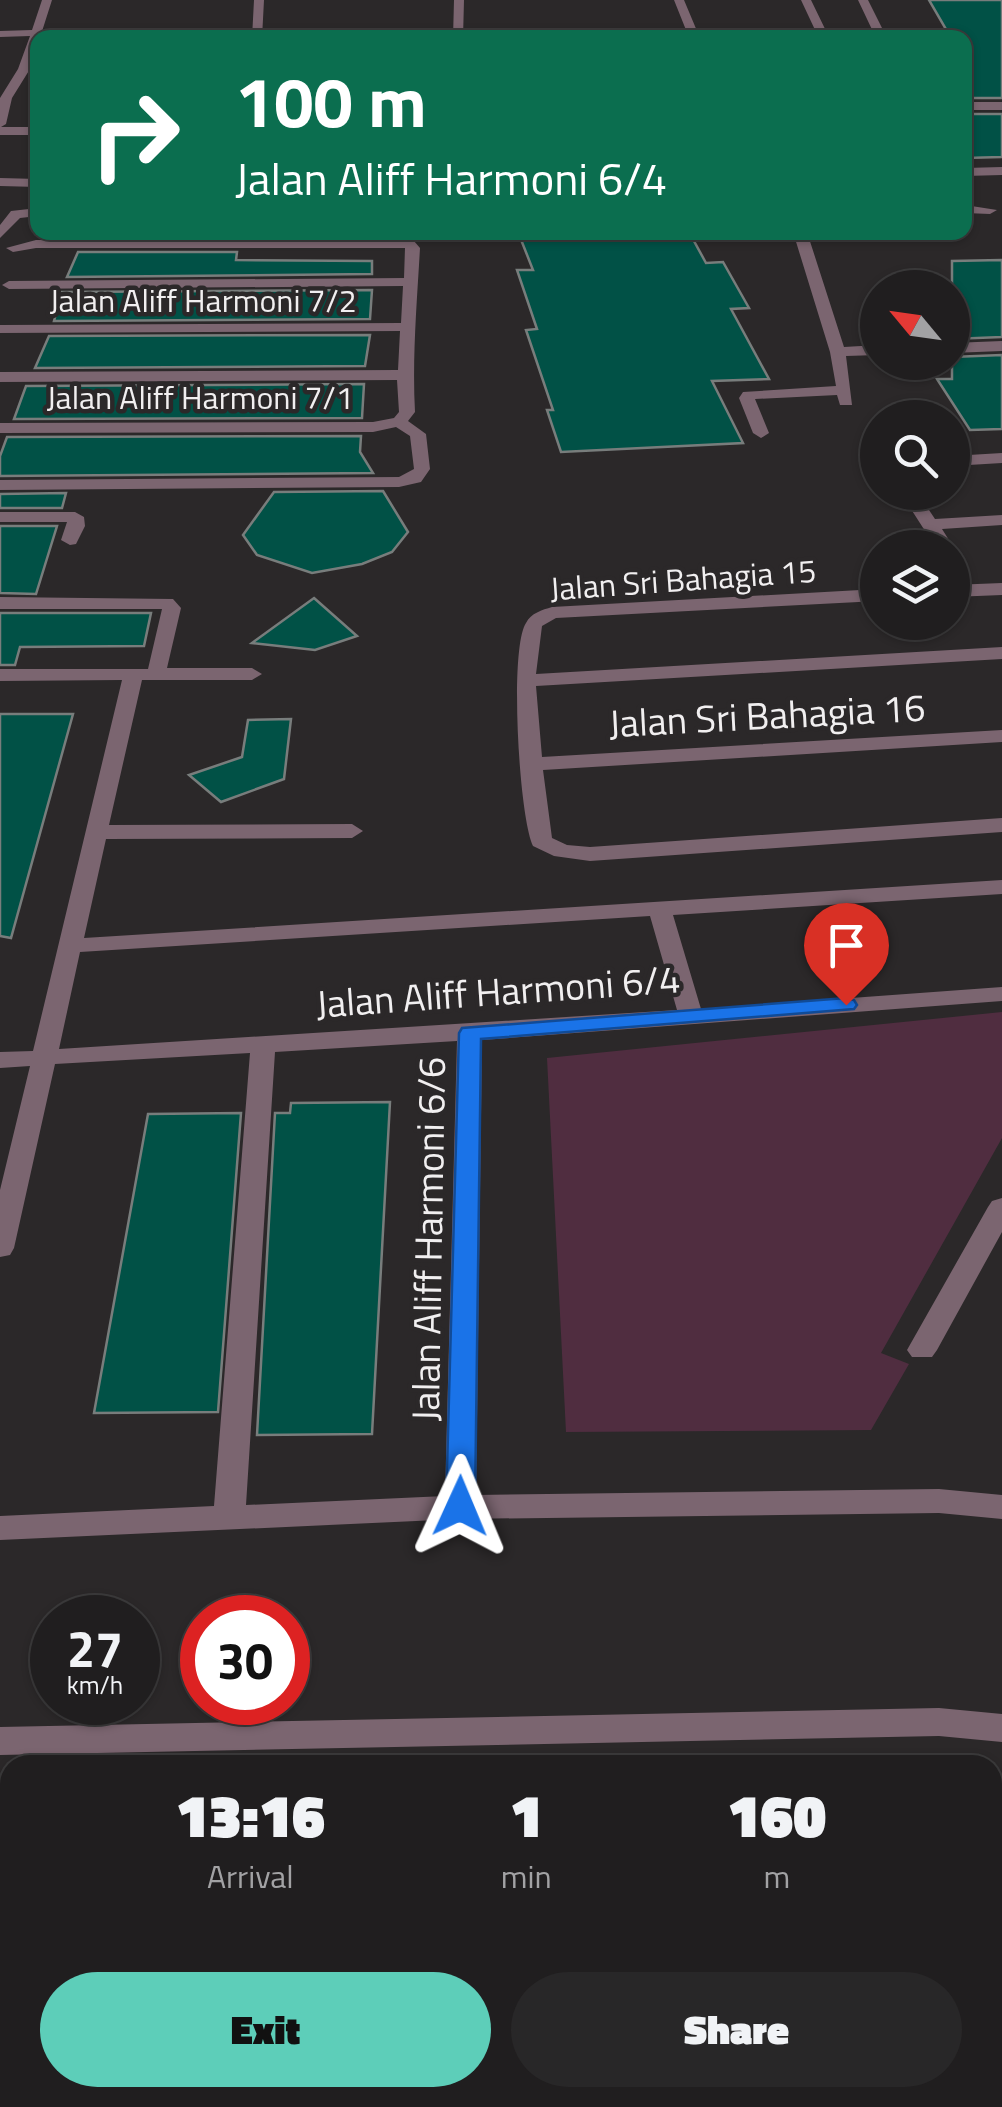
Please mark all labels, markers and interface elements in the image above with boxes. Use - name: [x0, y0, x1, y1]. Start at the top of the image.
- text: 100 m: [235, 48, 427, 154]
- icon: right: [70, 70, 200, 200]
- text: Jalan Aliff Harmoni 6/4: [235, 144, 667, 212]
- north arrow: [860, 270, 970, 380]
- map controls: [860, 270, 970, 640]
- street label: Jalan Aliff Harmoni 7/2: [49, 276, 357, 324]
- street label: Jalan Aliff Harmoni 7/1: [46, 373, 354, 421]
- button: search: [860, 400, 970, 510]
- button: layers: [860, 530, 970, 640]
- street label: Jalan Sri Bahagia 15: [548, 546, 818, 612]
- street label: Jalan Sri Bahagia 16: [607, 678, 927, 752]
- pin: [804, 903, 889, 1006]
- icon: arrive: [819, 918, 874, 973]
- street label: Jalan Aliff Harmoni 6/4: [314, 949, 682, 1033]
- street label: Jalan Aliff Harmoni 6/6: [396, 1056, 460, 1422]
- position arrow: [408, 1454, 512, 1558]
- speed limit sign: 30: [180, 1595, 310, 1725]
- text: 27: [67, 1610, 123, 1686]
- text: km/h: [67, 1666, 123, 1704]
- text: 13:16: [176, 1769, 325, 1860]
- text: 1: [510, 1769, 543, 1860]
- text: 160: [727, 1769, 826, 1860]
- text: Arrival: [207, 1852, 294, 1900]
- text: min: [501, 1852, 552, 1900]
- text: m: [763, 1852, 790, 1900]
- button: Exit: [40, 1972, 491, 2087]
- button: Share: [511, 1972, 962, 2087]

